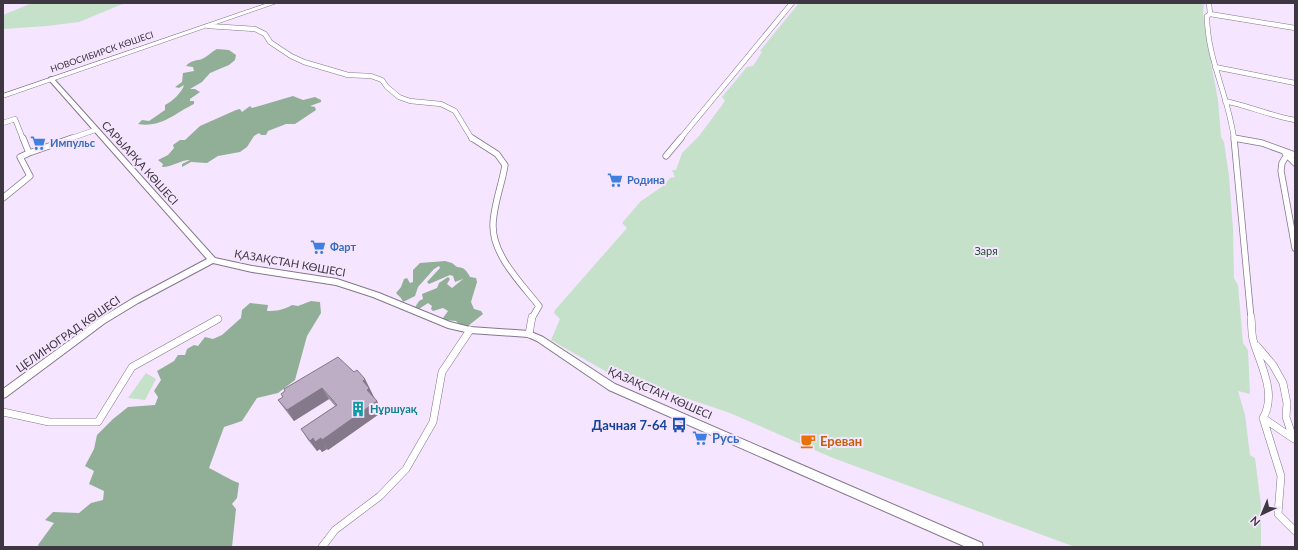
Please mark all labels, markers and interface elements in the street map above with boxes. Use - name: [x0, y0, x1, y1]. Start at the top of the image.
- street label: НОВОСИБИРСК КӨШЕСІ: [49, 29, 155, 74]
- street label: САРЫАРҚА КӨШЕСІ: [99, 118, 181, 207]
- supermarket icon: Импульс: [29, 134, 47, 152]
- place label: Импульс: [50, 136, 96, 149]
- supermarket icon: Родина: [606, 171, 624, 189]
- place label: Родина: [627, 173, 665, 186]
- supermarket icon: Фарт: [309, 238, 327, 256]
- place label: Фарт: [330, 240, 356, 253]
- park label: Заря: [974, 244, 998, 257]
- street label: ҚАЗАҚСТАН КӨШЕСІ: [233, 246, 347, 279]
- street label: ЦЕЛИНОГРАД КӨШЕСІ: [13, 293, 122, 374]
- street label: ҚАЗАҚСТАН КӨШЕСІ: [606, 364, 714, 421]
- building icon: Нұршуақ: [349, 400, 367, 418]
- place label: Нұршуақ: [370, 402, 418, 415]
- bus stop icon: Дачная 7-64: [670, 416, 688, 434]
- place label: Дачная 7-64: [592, 417, 667, 433]
- supermarket icon: Русь: [691, 429, 709, 447]
- place label: Русь: [712, 430, 740, 446]
- cafe icon: Ереван: [799, 432, 817, 450]
- place label: Ереван: [820, 433, 862, 449]
- north arrow: [1242, 494, 1282, 534]
- text: N: [1247, 514, 1262, 529]

